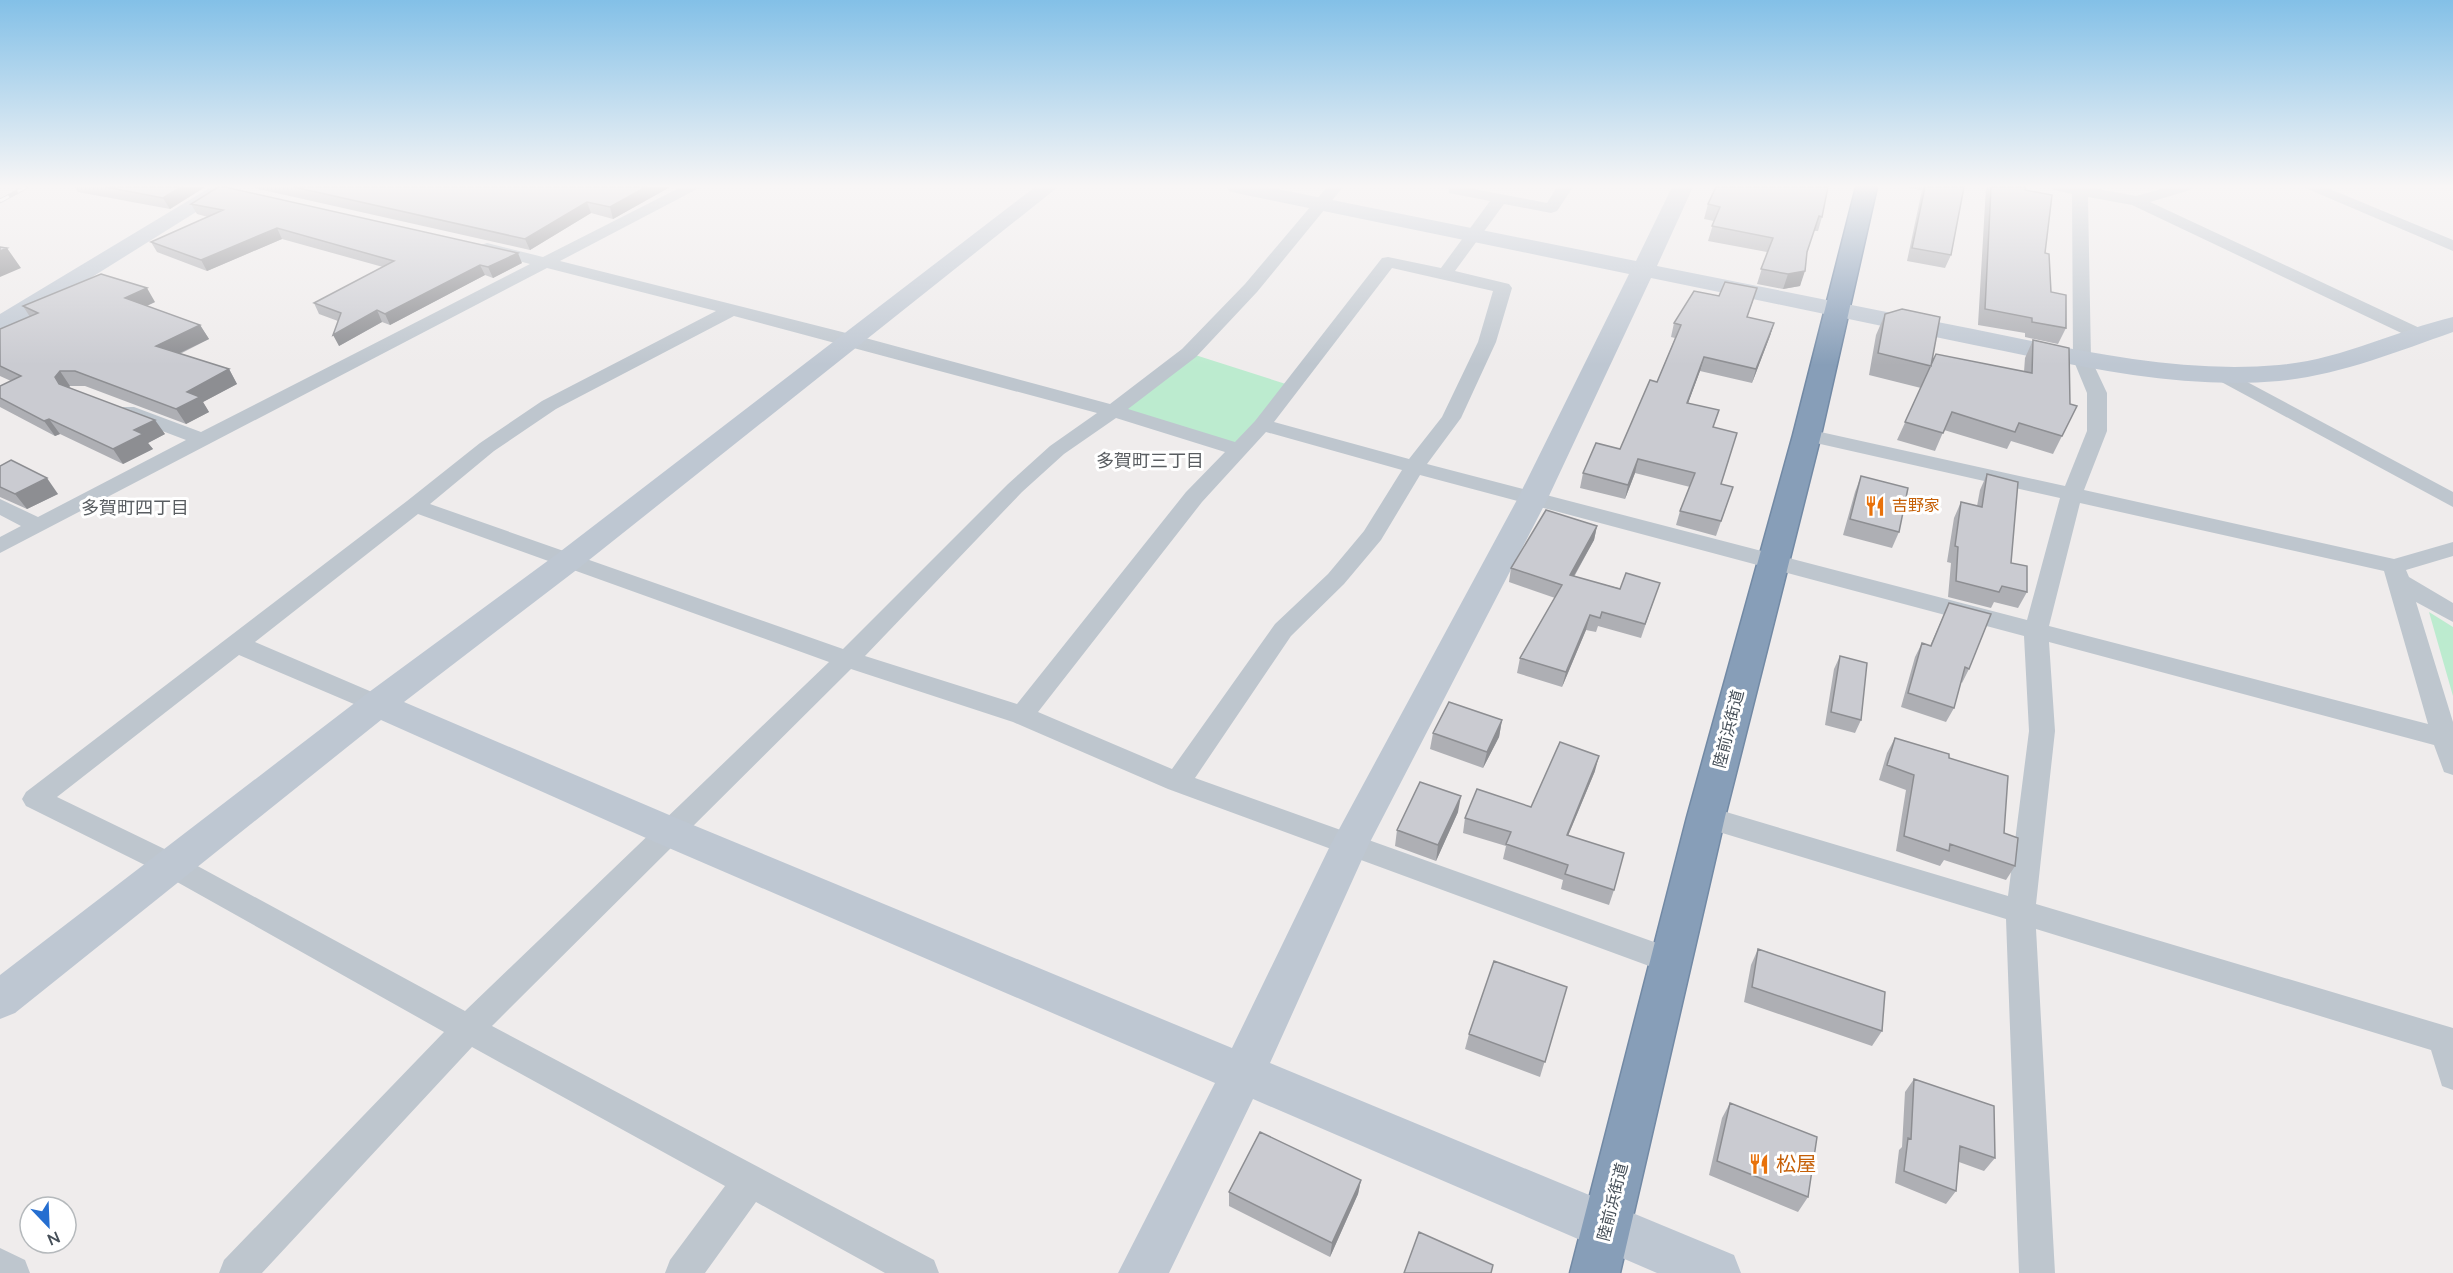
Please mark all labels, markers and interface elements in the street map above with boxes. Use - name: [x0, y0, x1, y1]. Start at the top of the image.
- district label: 多賀町三丁目: [1096, 449, 1204, 473]
- restaurant icon: 吉野家: [1863, 494, 1887, 518]
- place label: 吉野家: [1892, 495, 1940, 517]
- district label: 多賀町四丁目: [81, 496, 189, 520]
- street label: 陸前浜街道: [1709, 688, 1749, 770]
- place label: 松屋: [1776, 1151, 1816, 1178]
- restaurant icon: 松屋: [1747, 1152, 1771, 1176]
- street label: 陸前浜街道: [1593, 1161, 1633, 1243]
- north arrow: [18, 1195, 78, 1255]
- text: N: [44, 1225, 63, 1250]

